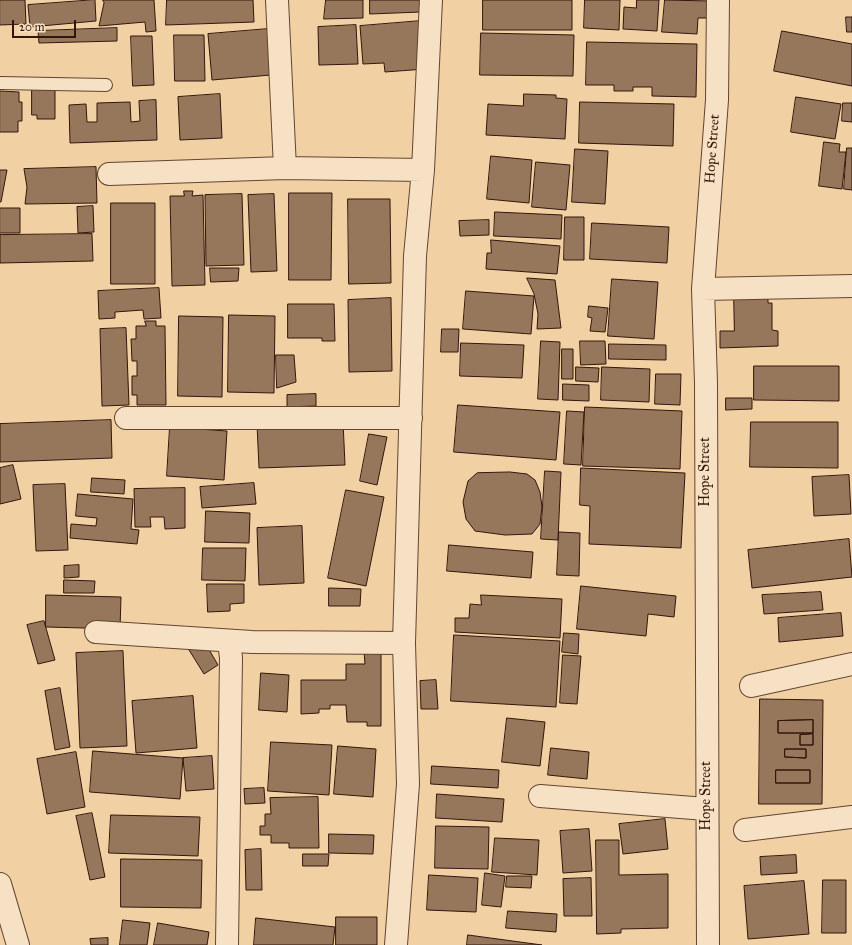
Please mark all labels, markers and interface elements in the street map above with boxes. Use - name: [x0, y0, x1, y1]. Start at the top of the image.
- scale bar: [14, 12, 78, 38]
- text: 20 m: [19, 20, 45, 34]
- street label: Hope Street: [702, 114, 724, 184]
- street label: Hope Street: [698, 437, 714, 507]
- street label: Hope Street: [699, 761, 715, 831]

